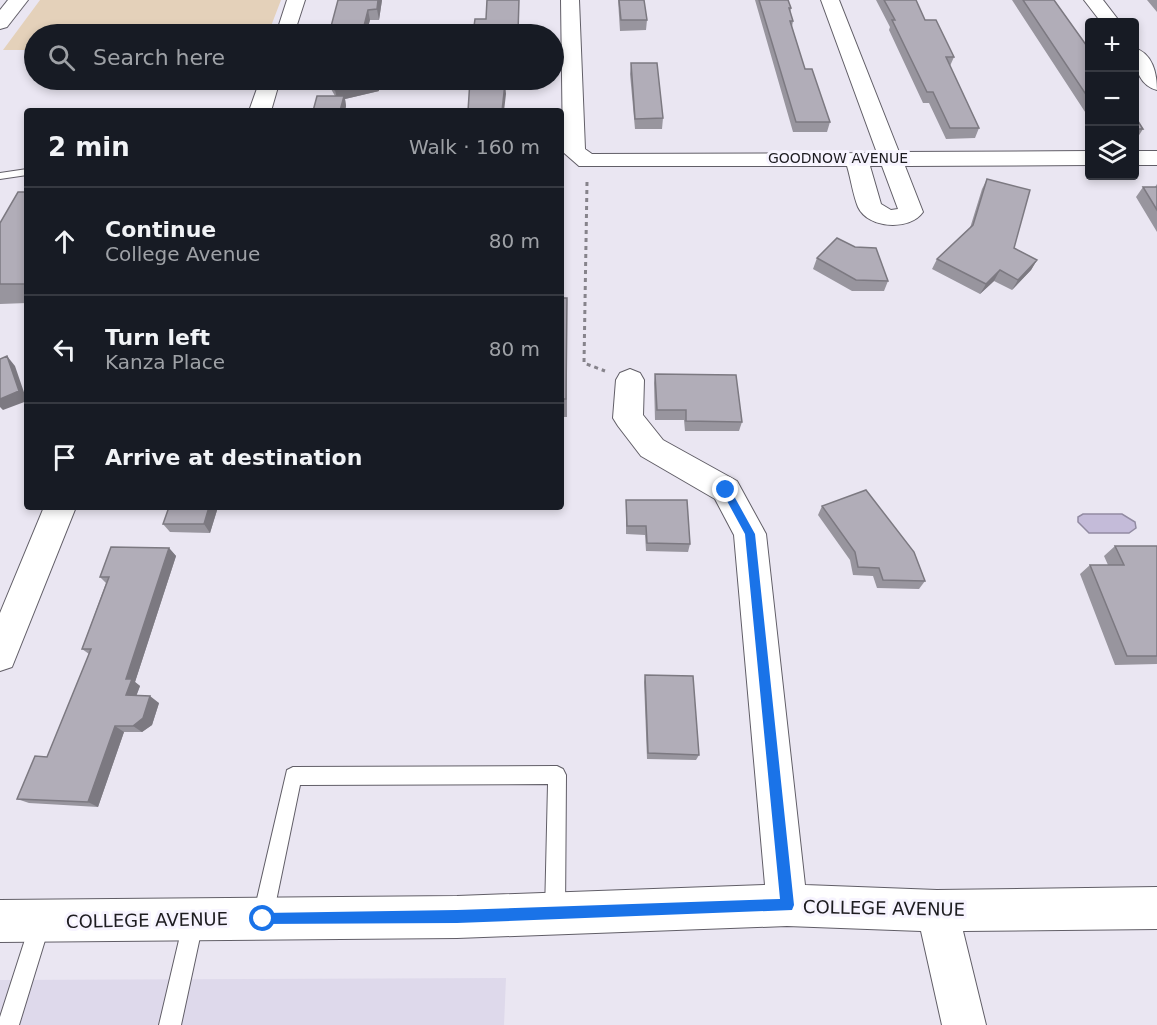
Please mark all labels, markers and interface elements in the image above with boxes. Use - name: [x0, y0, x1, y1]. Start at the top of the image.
- map controls: [1085, 18, 1139, 180]
- button: +: [1085, 18, 1139, 72]
- search box: [24, 24, 564, 90]
- icon: search: [45, 41, 78, 74]
- text: Search here: [93, 45, 225, 70]
- button: −: [1085, 72, 1139, 126]
- button: layers: [1085, 126, 1139, 180]
- text: 2 min: [48, 132, 130, 162]
- text: Walk · 160 m: [409, 135, 540, 159]
- street label: GOODNOW AVENUE: [768, 150, 908, 166]
- text: Continue: [105, 217, 216, 242]
- icon: ahead: [48, 225, 81, 258]
- text: 80 m: [489, 229, 540, 253]
- text: College Avenue: [105, 242, 260, 266]
- text: Turn left: [105, 325, 210, 350]
- icon: left: [48, 333, 81, 366]
- text: 80 m: [489, 337, 540, 361]
- text: Kanza Place: [105, 350, 225, 374]
- icon: arrive: [48, 441, 81, 474]
- text: Arrive at destination: [105, 445, 362, 470]
- route end: [712, 476, 738, 502]
- street label: COLLEGE AVENUE: [803, 896, 965, 920]
- route start: [249, 905, 275, 931]
- street label: COLLEGE AVENUE: [66, 908, 228, 932]

